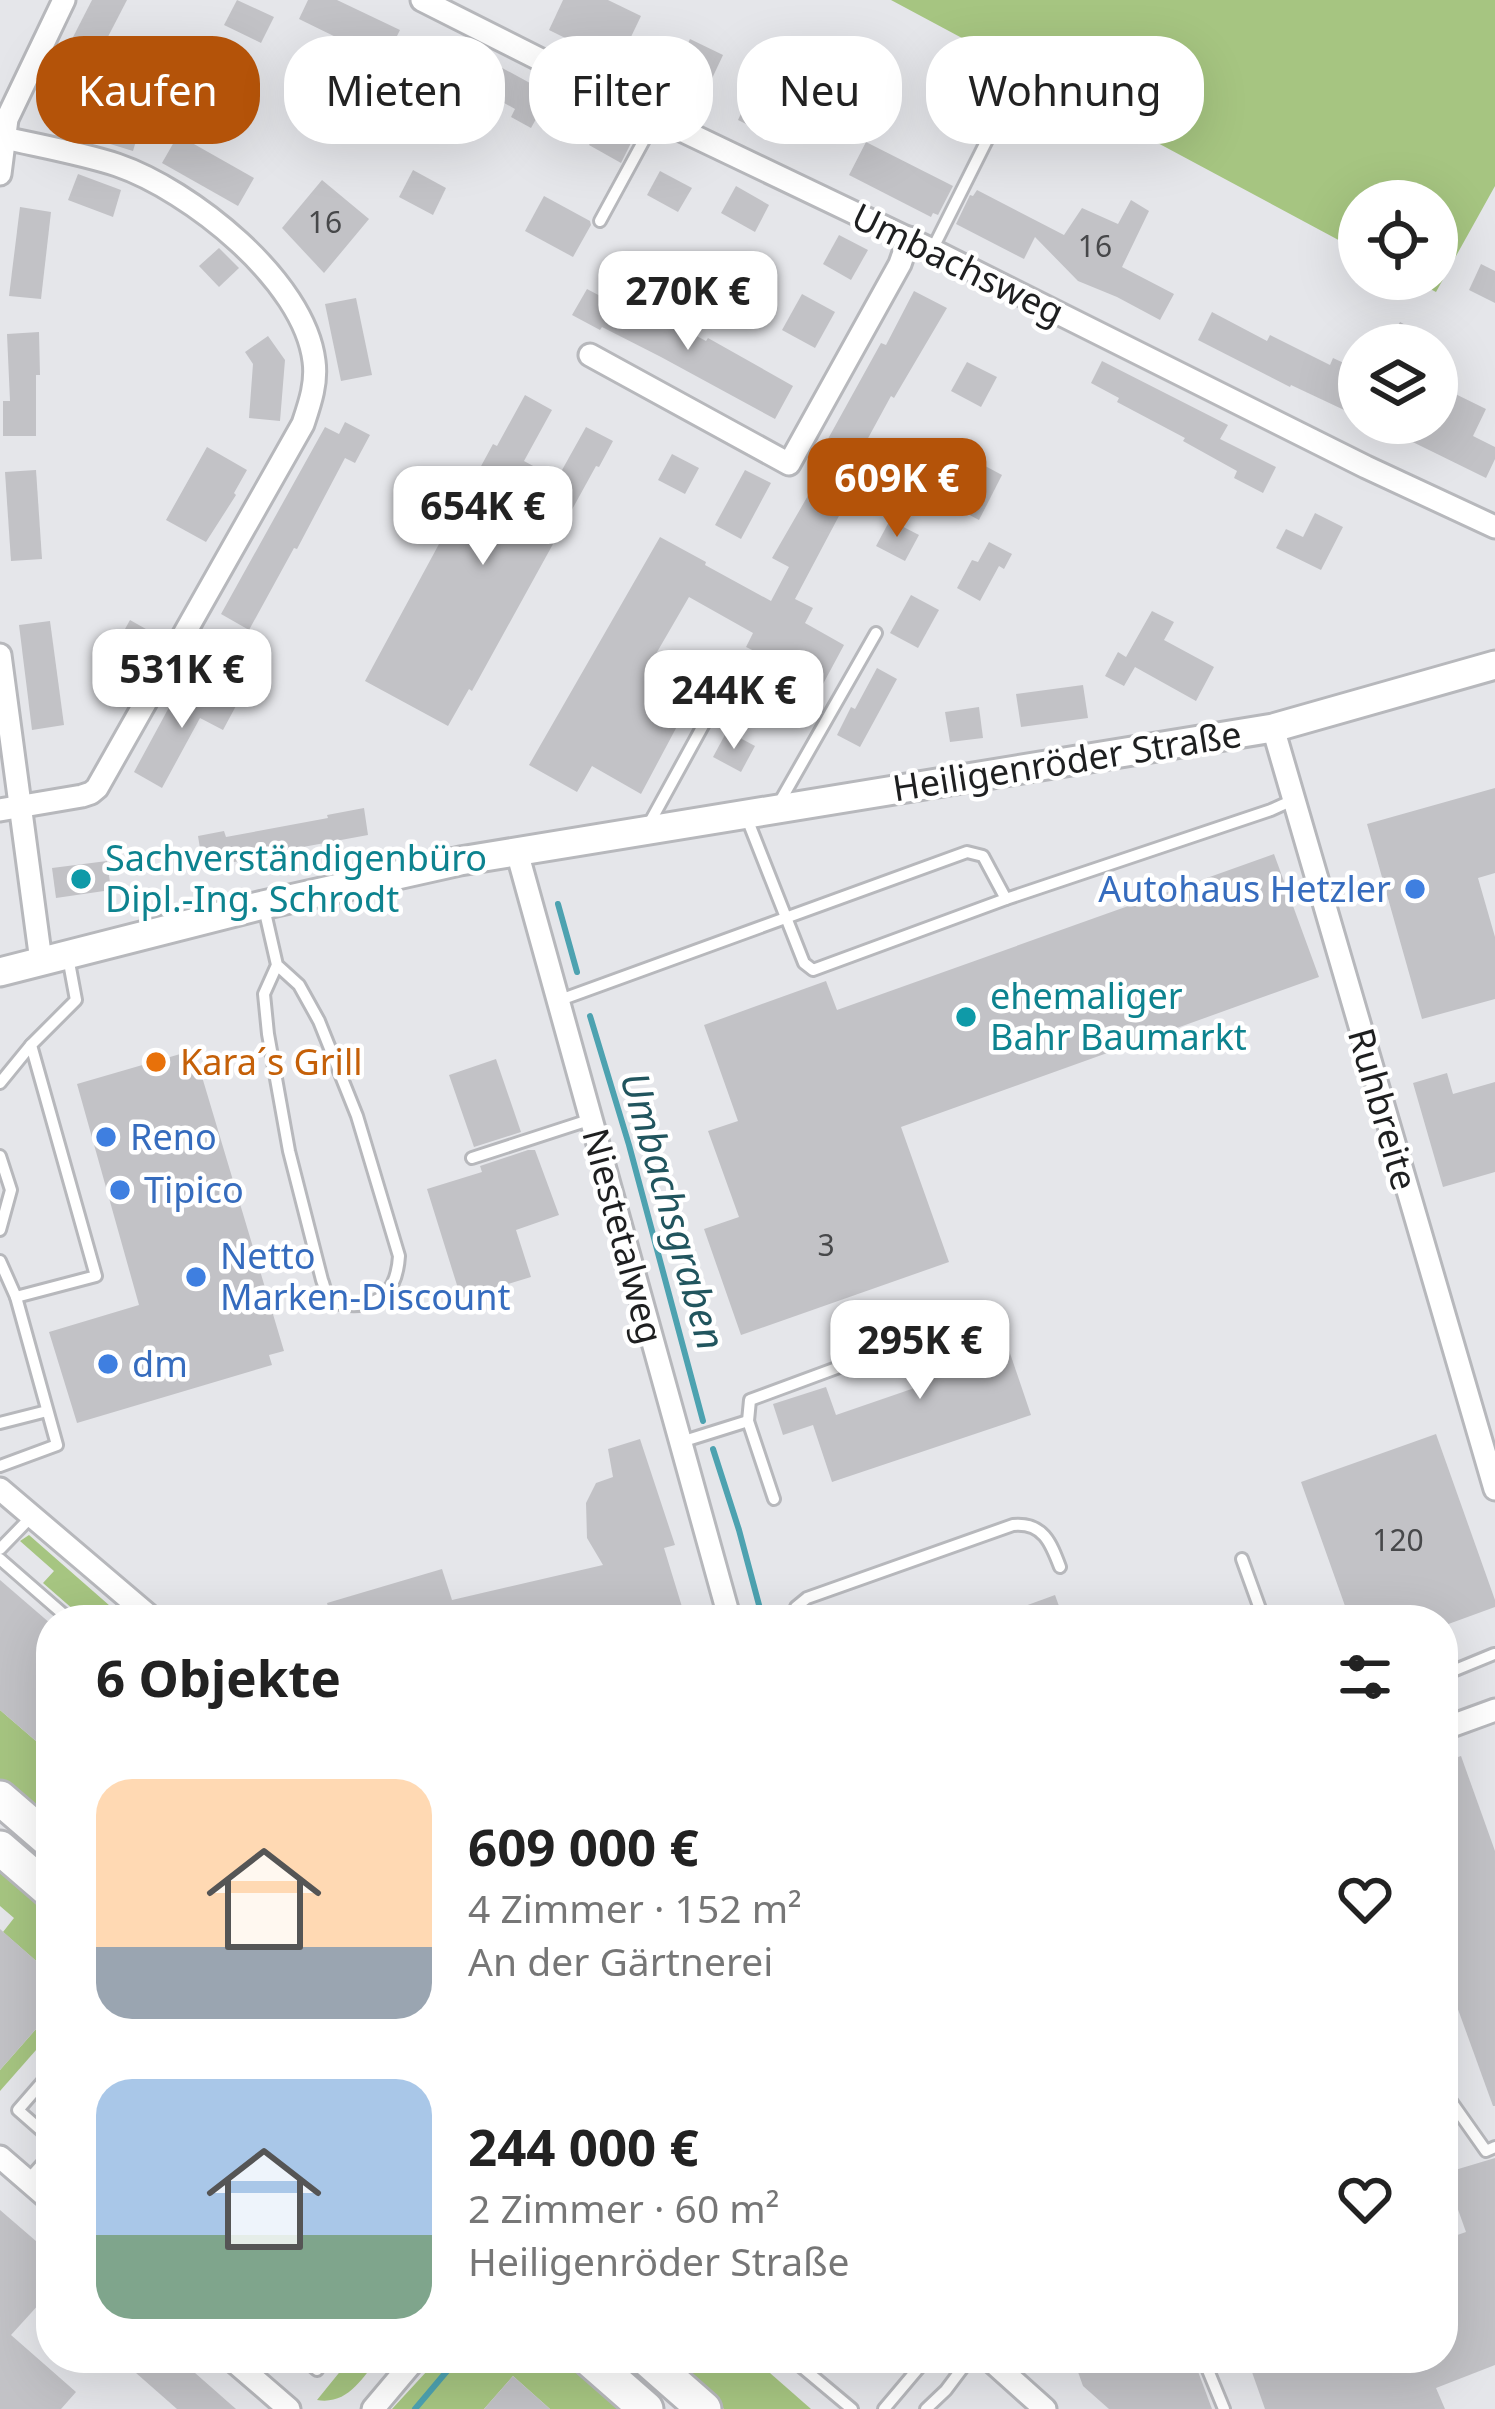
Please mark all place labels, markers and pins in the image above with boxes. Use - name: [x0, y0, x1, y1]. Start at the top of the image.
- pin: 270K €: [590, 251, 786, 353]
- pin: 609K €: [799, 438, 995, 540]
- pin: 654K €: [385, 466, 581, 568]
- pin: 531K €: [84, 629, 280, 731]
- pin: 244K €: [636, 650, 832, 752]
- place label: Sachverständigenbüro Dipl.-Ing. Schrodt: [105, 833, 487, 923]
- place label: Autohaus Hetzler: [1098, 864, 1391, 913]
- marker: Sachverständigenbüro Dipl.-Ing. Schrodt: [68, 866, 94, 892]
- marker: Autohaus Hetzler: [1402, 876, 1428, 902]
- place label: ehemaliger Bahr Baumarkt: [990, 971, 1247, 1061]
- marker: ehemaliger Bahr Baumarkt: [953, 1004, 979, 1030]
- place label: Kara´s Grill: [180, 1037, 362, 1086]
- marker: Kara´s Grill: [143, 1049, 169, 1075]
- place label: Reno: [130, 1112, 217, 1161]
- marker: Reno: [93, 1124, 119, 1150]
- place label: Tipico: [144, 1165, 244, 1214]
- marker: Tipico: [107, 1177, 133, 1203]
- place label: Netto Marken-Discount: [220, 1231, 510, 1321]
- marker: Netto Marken-Discount: [183, 1264, 209, 1290]
- pin: 295K €: [822, 1300, 1018, 1402]
- place label: dm: [132, 1339, 188, 1388]
- marker: dm: [95, 1351, 121, 1377]

